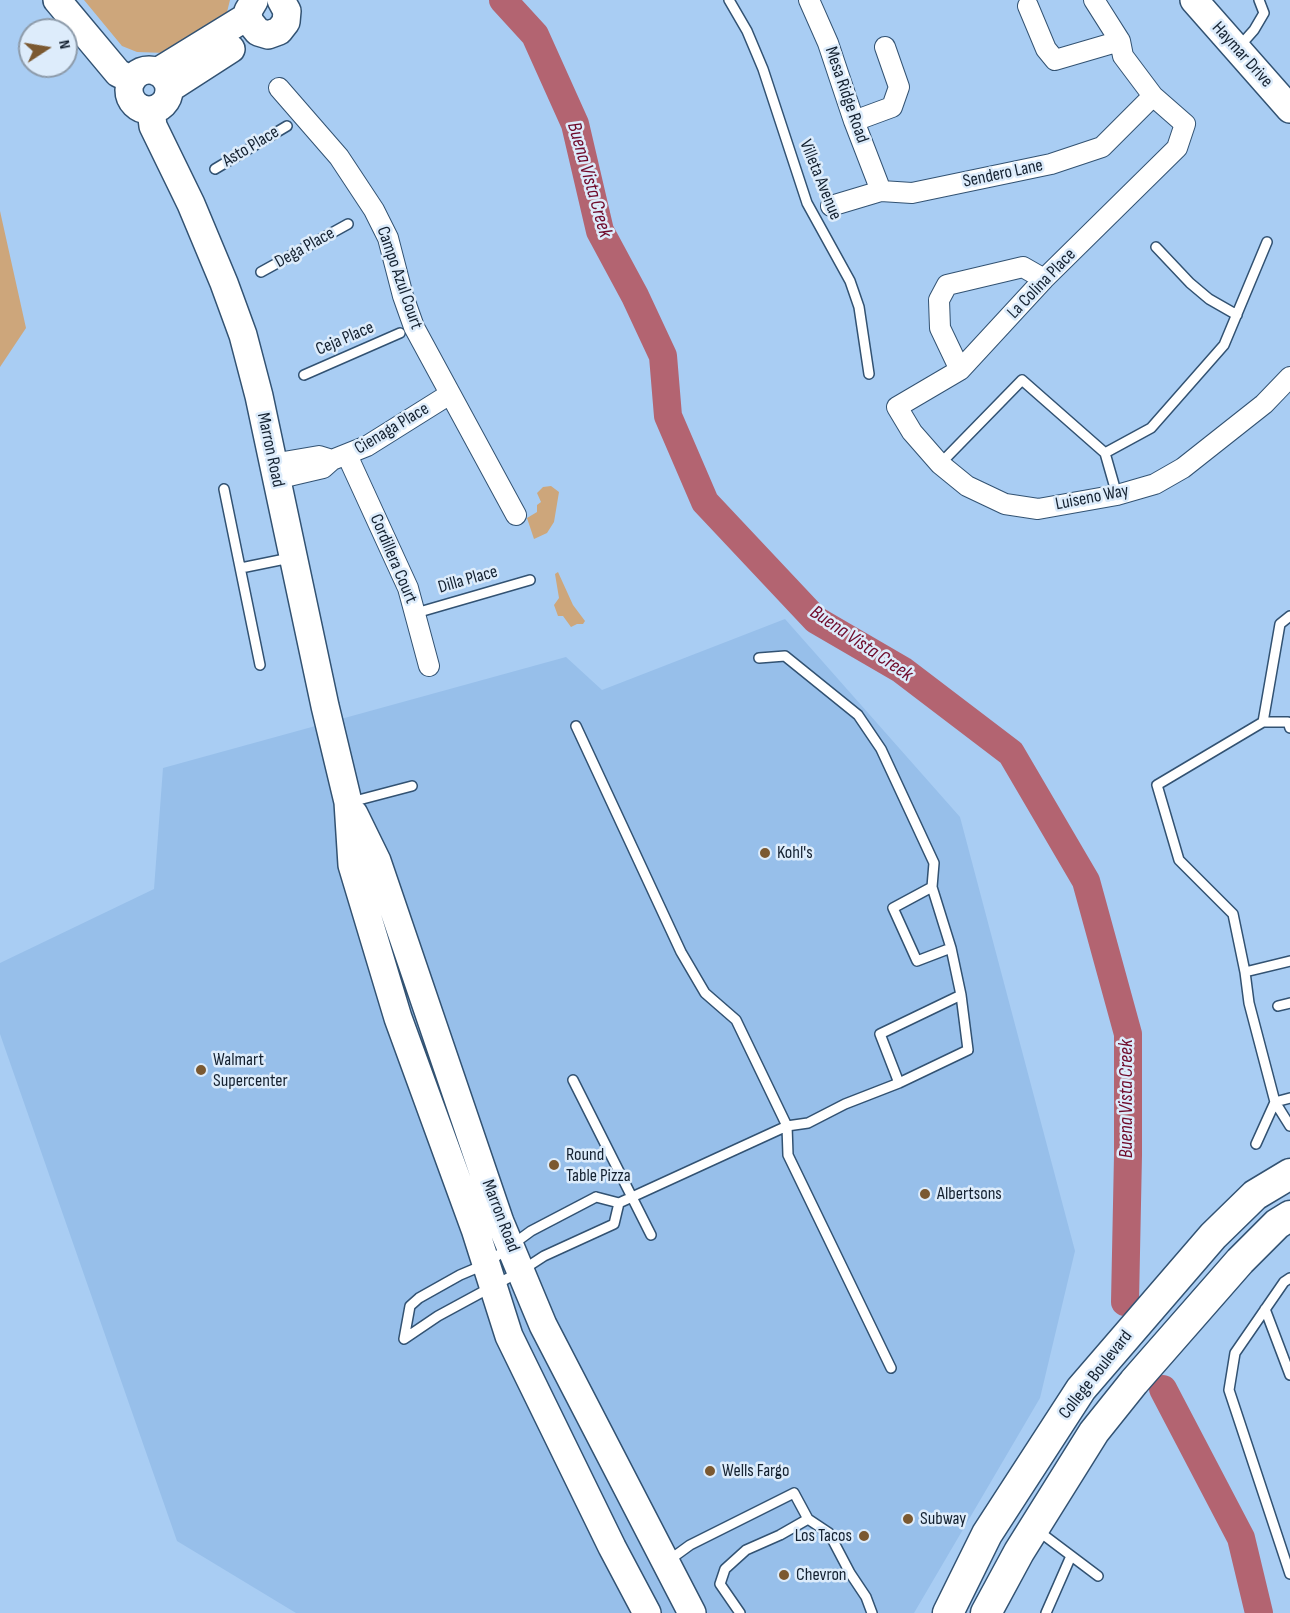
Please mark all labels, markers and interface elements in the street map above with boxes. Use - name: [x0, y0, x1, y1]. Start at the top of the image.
- north arrow: [18, 18, 78, 78]
- street label: Haymar Drive: [1207, 18, 1277, 92]
- text: N: [54, 38, 74, 51]
- street label: Mesa Ridge Road: [819, 44, 873, 146]
- water label: Buena Vista Creek: [561, 120, 617, 240]
- street label: Asto Place: [219, 122, 283, 172]
- street label: Villeta Avenue: [794, 137, 846, 223]
- street label: Sendero Lane: [961, 155, 1045, 193]
- street label: Dega Place: [271, 223, 339, 273]
- street label: Campo Azul Court: [371, 224, 427, 332]
- street label: La Colina Place: [1003, 244, 1081, 324]
- street label: Ceja Place: [313, 317, 377, 361]
- street label: Cienaga Place: [351, 398, 433, 460]
- street label: Marron Road: [252, 411, 288, 489]
- street label: Luiseno Way: [1053, 480, 1131, 516]
- street label: Cordillera Court: [365, 511, 421, 607]
- street label: Dilla Place: [436, 561, 500, 599]
- water label: Buena Vista Creek: [805, 601, 917, 687]
- place label: Kohl's: [777, 842, 813, 864]
- marker: Kohl's: [758, 846, 772, 860]
- water label: Buena Vista Creek: [1115, 1040, 1139, 1158]
- place label: Walmart Supercenter: [213, 1049, 288, 1092]
- marker: Walmart Supercenter: [194, 1063, 208, 1077]
- place label: Round Table Pizza: [566, 1144, 631, 1186]
- marker: Round Table Pizza: [547, 1158, 561, 1172]
- street label: Marron Road: [476, 1177, 524, 1255]
- place label: Albertsons: [937, 1183, 1002, 1205]
- marker: Albertsons: [918, 1187, 932, 1201]
- street label: College Boulevard: [1055, 1326, 1137, 1424]
- place label: Wells Fargo: [722, 1460, 789, 1482]
- marker: Wells Fargo: [703, 1464, 717, 1478]
- place label: Subway: [920, 1508, 966, 1530]
- marker: Subway: [901, 1512, 915, 1526]
- place label: Los Tacos: [795, 1525, 852, 1547]
- marker: Los Tacos: [857, 1529, 871, 1543]
- place label: Chevron: [796, 1564, 847, 1586]
- marker: Chevron: [777, 1568, 791, 1582]

